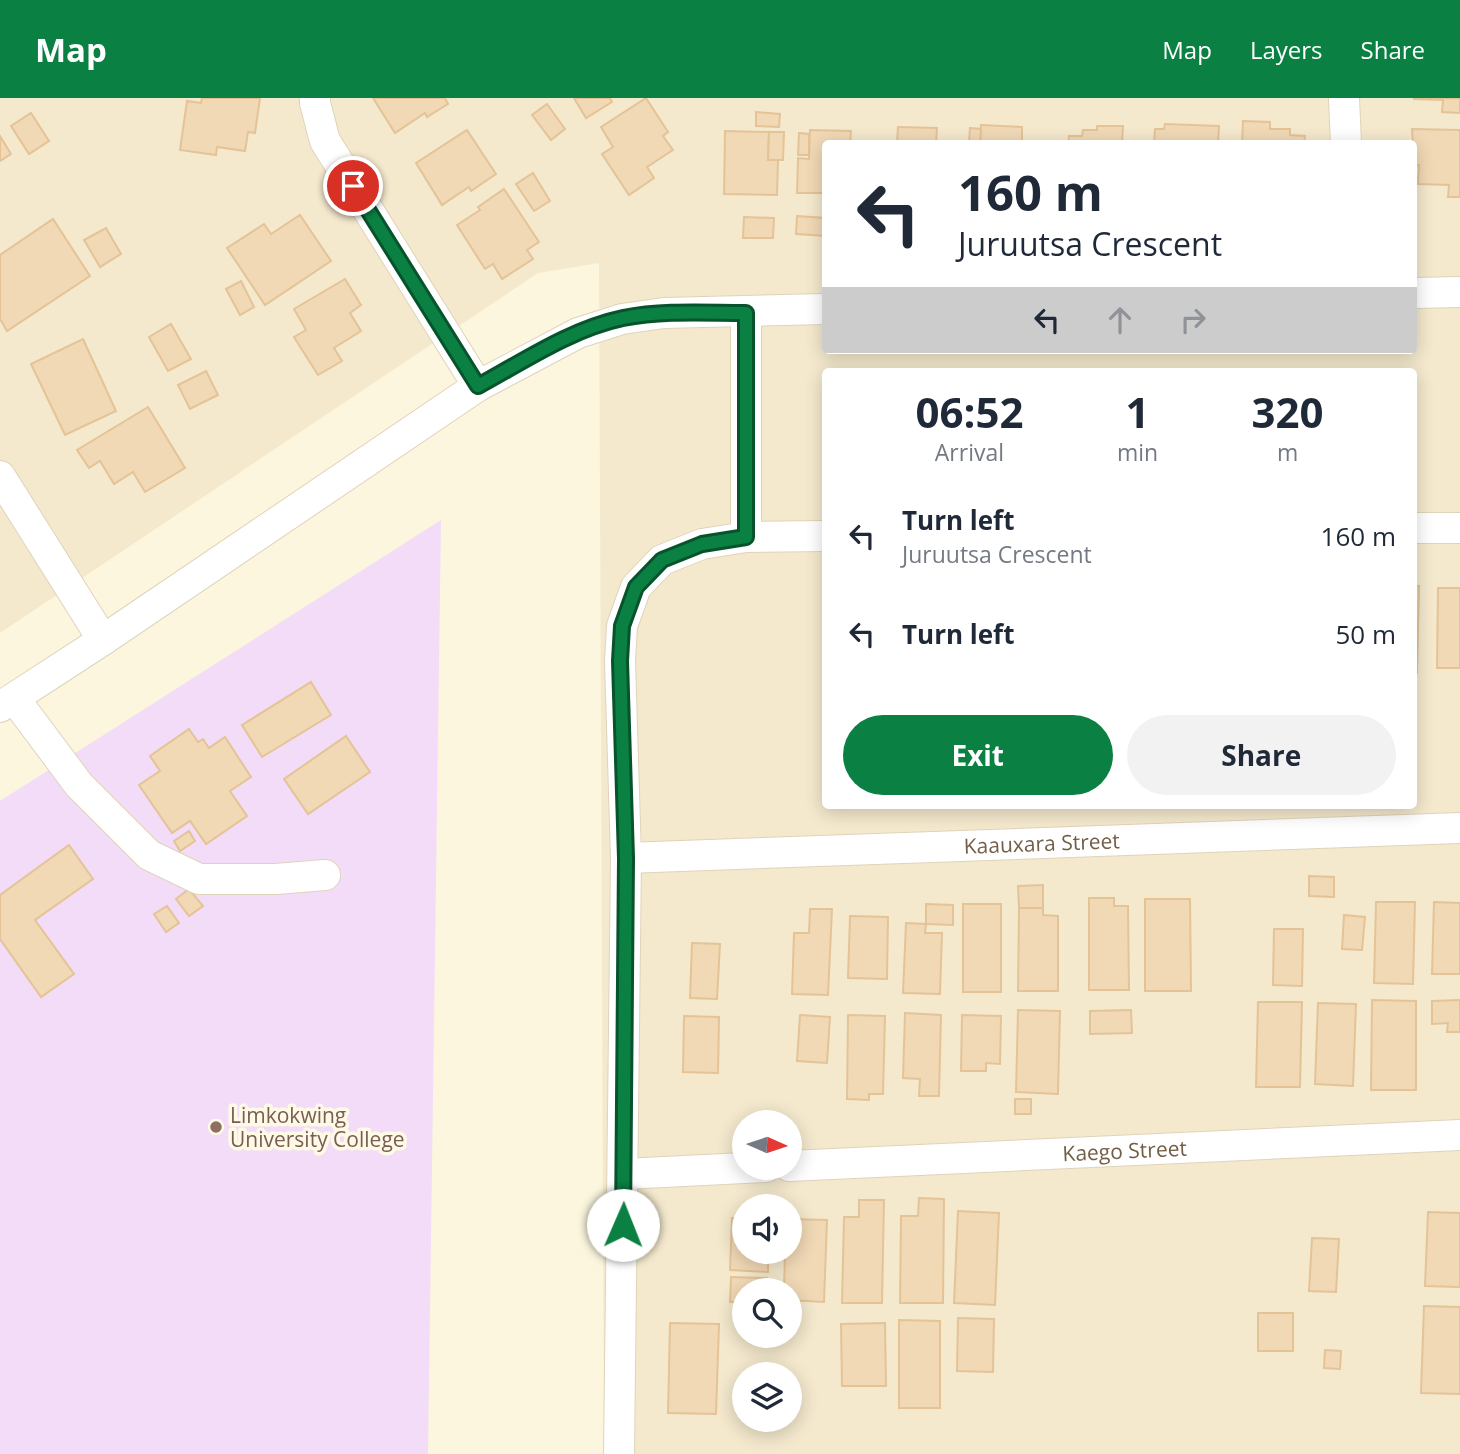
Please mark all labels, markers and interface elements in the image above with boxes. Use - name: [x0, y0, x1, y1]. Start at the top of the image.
- text: Map: [35, 27, 107, 72]
- text: Map: [1162, 33, 1212, 66]
- text: Layers: [1250, 33, 1323, 66]
- text: Share: [1361, 33, 1425, 66]
- pin: [323, 156, 383, 216]
- text: 160 m: [958, 159, 1103, 225]
- icon: arrive: [334, 167, 372, 205]
- icon: left: [843, 168, 934, 259]
- text: Juruutsa Crescent: [958, 222, 1222, 265]
- icon: left: [1028, 301, 1066, 339]
- icon: ahead: [1101, 301, 1139, 339]
- icon: right: [1174, 301, 1212, 339]
- text: 06:52: [915, 383, 1023, 440]
- text: 1: [1125, 383, 1150, 440]
- text: 320: [1252, 383, 1324, 440]
- text: Arrival: [935, 436, 1004, 468]
- text: min: [1117, 436, 1158, 468]
- text: m: [1277, 436, 1298, 468]
- text: Turn left: [902, 502, 1014, 538]
- icon: left: [843, 517, 881, 555]
- text: 160 m: [1321, 518, 1396, 554]
- text: Juruutsa Crescent: [902, 538, 1092, 570]
- icon: left: [843, 615, 881, 653]
- text: Turn left: [902, 616, 1014, 652]
- text: 50 m: [1335, 616, 1396, 652]
- button: Exit: [843, 715, 1113, 795]
- button: Share: [1127, 715, 1396, 795]
- street label: Kaauxara Street: [963, 826, 1120, 860]
- place label: Limkokwing University College: [230, 1101, 405, 1153]
- north arrow: [732, 1110, 802, 1180]
- map controls: [732, 1110, 802, 1432]
- marker: Limkokwing University College: [208, 1119, 224, 1135]
- street label: Kaego Street: [1062, 1134, 1187, 1167]
- position arrow: [586, 1188, 660, 1262]
- button: sound: [732, 1194, 802, 1264]
- button: search: [732, 1278, 802, 1348]
- button: layers: [732, 1362, 802, 1432]

